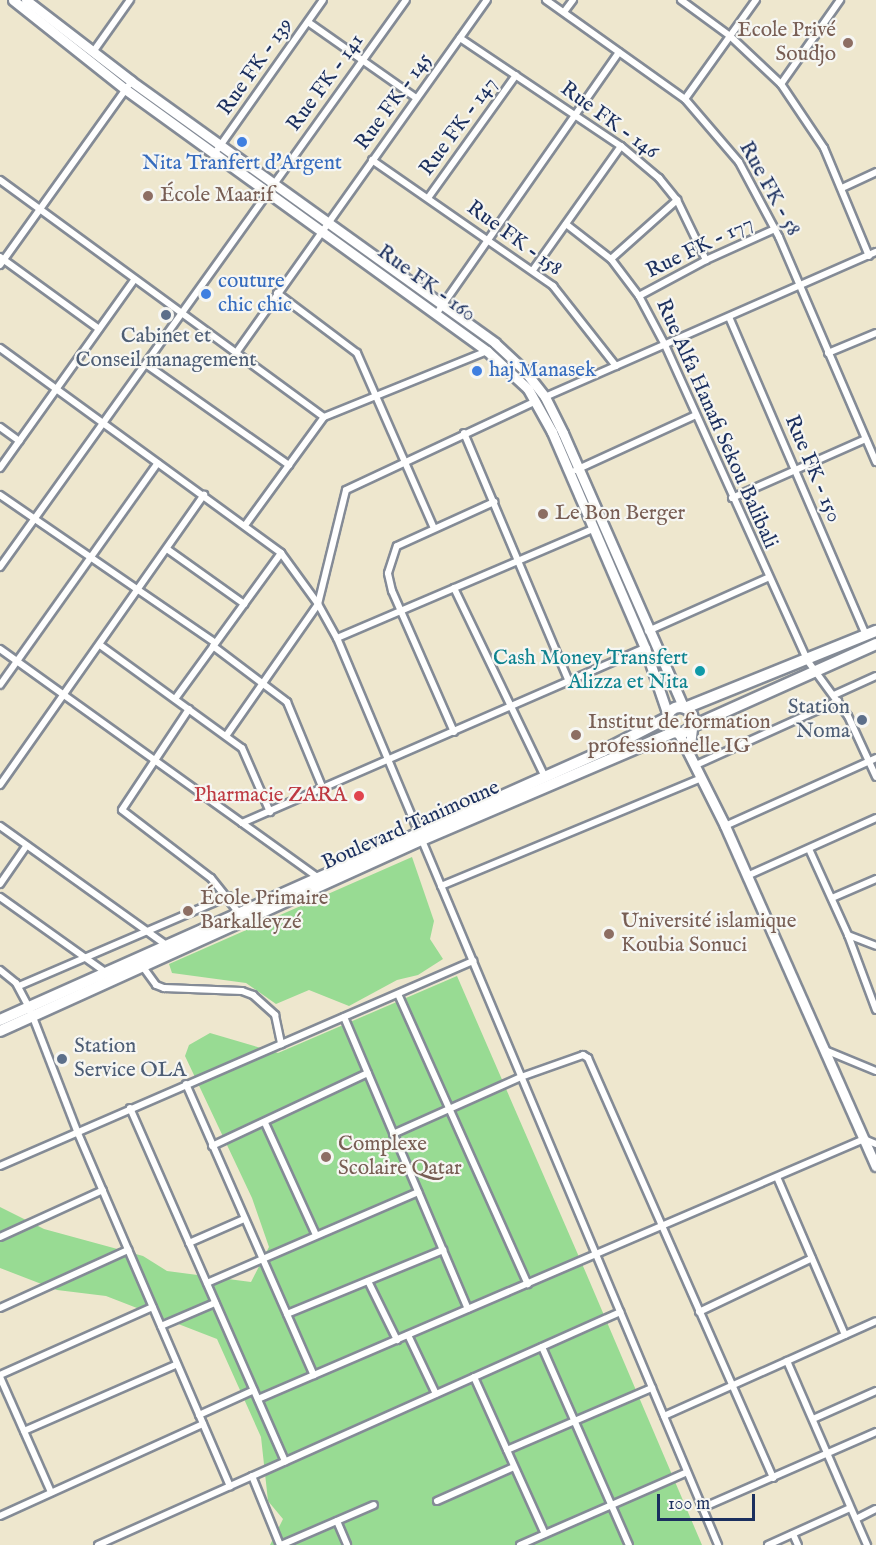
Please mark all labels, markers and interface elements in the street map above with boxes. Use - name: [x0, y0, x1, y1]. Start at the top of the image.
- street label: Rue FK - 139: [213, 13, 299, 121]
- place label: Ecole Privé Soudjo: [737, 18, 836, 68]
- street label: Rue FK - 141: [282, 29, 370, 137]
- marker: Ecole Privé Soudjo: [841, 36, 855, 50]
- street label: Rue FK - 145: [350, 48, 438, 156]
- street label: Rue FK - 147: [415, 73, 503, 181]
- street label: Rue FK - 146: [555, 77, 663, 165]
- marker: Nita Tranfert d'Argent: [235, 135, 249, 149]
- street label: Rue FK - 58: [733, 137, 805, 241]
- place label: Nita Tranfert d'Argent: [142, 151, 342, 177]
- place label: École Maarif: [160, 183, 274, 209]
- marker: École Maarif: [141, 189, 155, 203]
- street label: Rue FK - 158: [461, 196, 567, 282]
- street label: Rue FK - 177: [642, 211, 758, 285]
- street label: Rue FK - 160: [372, 240, 480, 328]
- place label: couture chic chic: [218, 269, 292, 319]
- marker: couture chic chic: [199, 287, 213, 301]
- street label: Rue Alfa Hanafi Sekou Balibali: [649, 295, 783, 553]
- marker: Cabinet et Conseil management: [159, 308, 173, 322]
- place label: Cabinet et Conseil management: [75, 324, 257, 374]
- place label: haj Manasek: [489, 358, 596, 384]
- marker: haj Manasek: [470, 364, 484, 378]
- street label: Rue FK - 150: [778, 412, 846, 526]
- place label: Le Bon Berger: [555, 501, 685, 527]
- marker: Le Bon Berger: [536, 507, 550, 521]
- place label: Cash Money Transfert Alizza et Nita: [493, 646, 688, 696]
- marker: Cash Money Transfert Alizza et Nita: [693, 664, 707, 678]
- place label: Station Noma: [788, 695, 850, 745]
- place label: Institut de formation professionnelle IG: [588, 710, 771, 760]
- marker: Station Noma: [855, 713, 869, 727]
- marker: Institut de formation professionnelle IG: [569, 728, 583, 742]
- street label: Boulevard Tanimoune: [318, 775, 504, 877]
- place label: Pharmacie ZARA: [194, 783, 347, 809]
- marker: Pharmacie ZARA: [352, 789, 366, 803]
- place label: École Primaire Barkalleyzé: [200, 886, 328, 936]
- marker: École Primaire Barkalleyzé: [181, 904, 195, 918]
- place label: Université islamique Koubia Sonuci: [621, 909, 796, 959]
- marker: Université islamique Koubia Sonuci: [602, 927, 616, 941]
- place label: Station Service OLA: [74, 1034, 186, 1084]
- marker: Station Service OLA: [55, 1052, 69, 1066]
- place label: Complexe Scolaire Qatar: [338, 1132, 462, 1182]
- marker: Complexe Scolaire Qatar: [319, 1150, 333, 1164]
- scale bar: [660, 1482, 758, 1520]
- text: 100 m: [668, 1493, 710, 1516]

